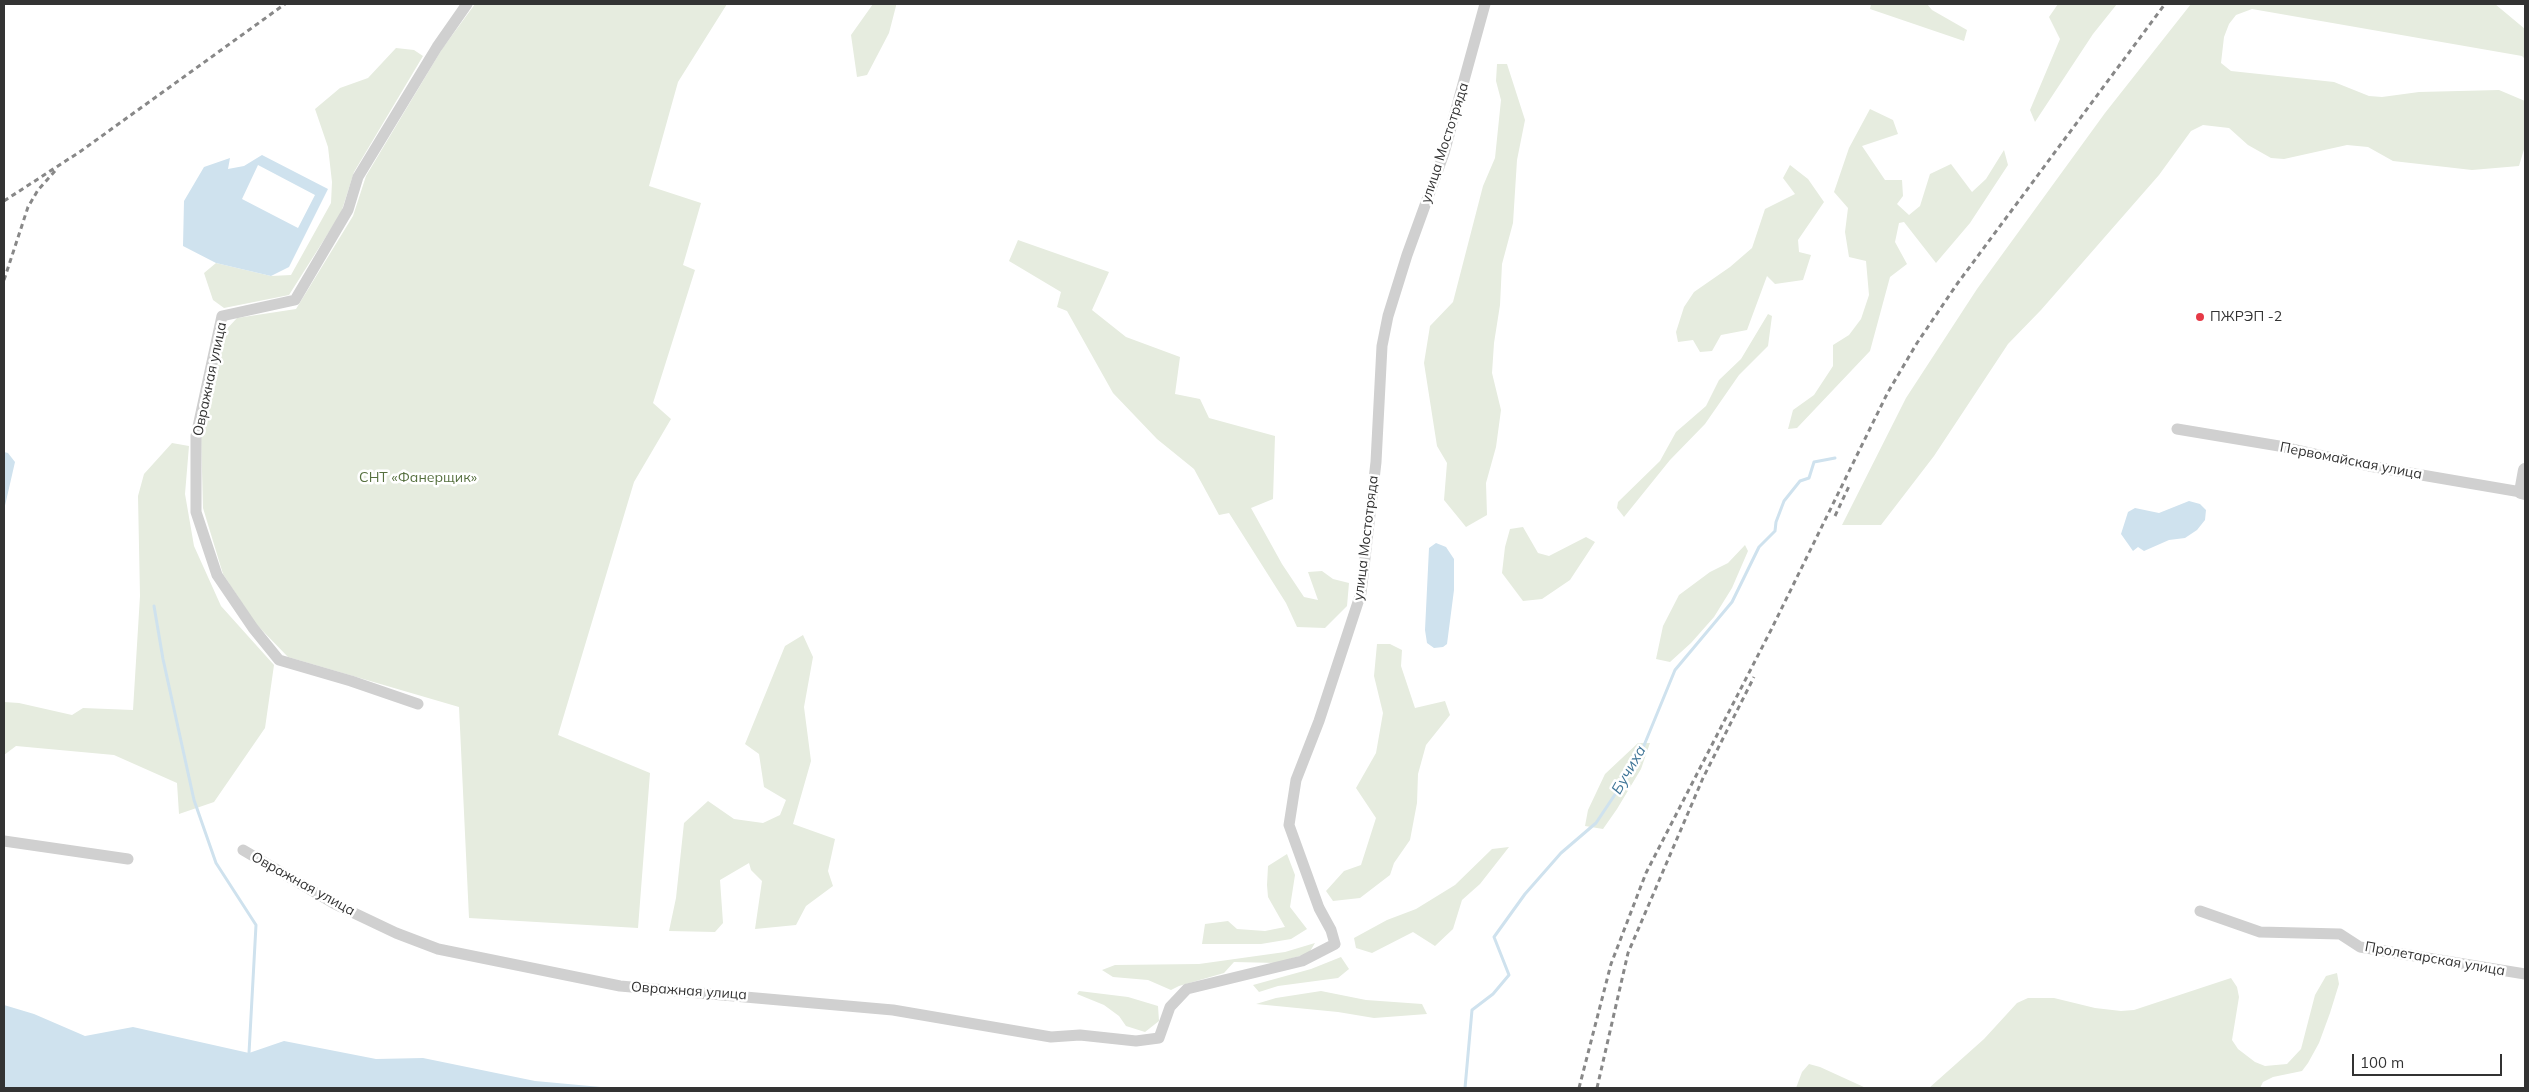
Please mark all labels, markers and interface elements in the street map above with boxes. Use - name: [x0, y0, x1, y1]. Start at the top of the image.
- street label: улица Мостотряда: [1418, 81, 1472, 205]
- place label: ПЖРЭП -2: [2210, 309, 2282, 325]
- marker: ПЖРЭП -2: [2194, 311, 2206, 323]
- street label: Овражная улица: [190, 320, 230, 438]
- street label: Первомайская улица: [2278, 439, 2424, 483]
- park label: СНТ «Фанерщик»: [359, 470, 477, 486]
- street label: улица Мостотряда: [1350, 475, 1382, 601]
- water label: Бучиха: [1608, 743, 1650, 797]
- street label: Овражная улица: [248, 849, 358, 919]
- street label: Пролетарская улица: [2364, 938, 2506, 980]
- street label: Овражная улица: [631, 979, 747, 1003]
- scale bar: [2354, 1044, 2504, 1076]
- text: 100 m: [2360, 1053, 2404, 1072]

